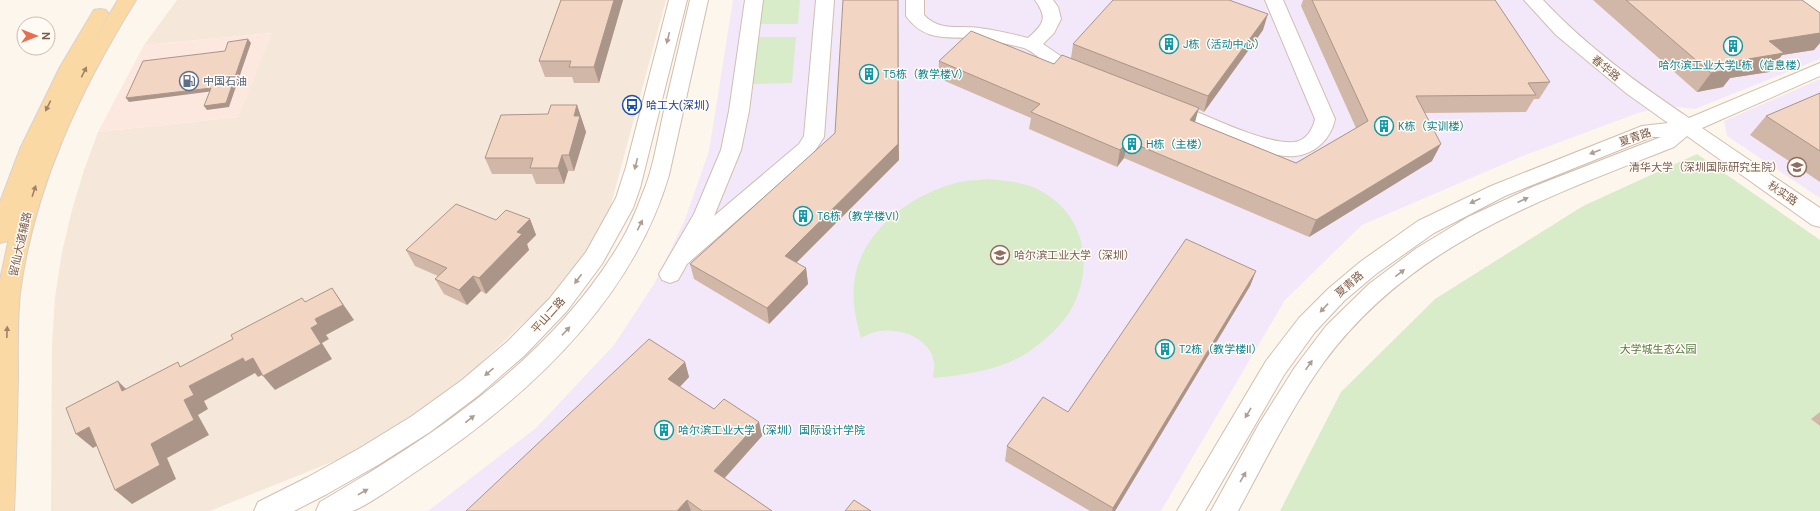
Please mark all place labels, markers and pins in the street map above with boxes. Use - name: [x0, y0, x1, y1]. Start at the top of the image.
- building icon: J栋（活动中心）: [1158, 33, 1180, 55]
- building icon: 哈尔滨工业大学L栋（信息楼）: [1722, 35, 1744, 57]
- place label: J栋（活动中心）: [1183, 37, 1266, 51]
- place label: 哈尔滨工业大学L栋（信息楼）: [1659, 58, 1807, 72]
- building icon: T5栋（教学楼V）: [858, 63, 880, 85]
- place label: T5栋（教学楼V）: [883, 67, 969, 81]
- fuel station icon: 中国石油: [178, 70, 200, 92]
- place label: 中国石油: [203, 74, 247, 88]
- bus stop icon: 哈工大(深圳): [621, 94, 643, 116]
- place label: 哈工大(深圳): [646, 98, 709, 112]
- building icon: K栋（实训楼）: [1373, 115, 1395, 137]
- place label: K栋（实训楼）: [1398, 119, 1470, 133]
- building icon: H栋（主楼）: [1121, 133, 1143, 155]
- place label: H栋（主楼）: [1146, 137, 1209, 151]
- school or university icon: 清华大学（深圳国际研究生院）: [1786, 156, 1808, 178]
- place label: 清华大学（深圳国际研究生院）: [1629, 160, 1783, 174]
- building icon: T6栋（教学楼VI）: [792, 205, 814, 227]
- place label: T6栋（教学楼VI）: [817, 209, 906, 223]
- school or university icon: 哈尔滨工业大学（深圳）: [989, 244, 1011, 266]
- place label: 哈尔滨工业大学（深圳）: [1014, 248, 1135, 262]
- building icon: T2栋（教学楼II）: [1154, 338, 1176, 360]
- place label: T2栋（教学楼II）: [1179, 342, 1262, 356]
- building icon: 哈尔滨工业大学（深圳）国际设计学院: [653, 419, 675, 441]
- place label: 哈尔滨工业大学（深圳）国际设计学院: [678, 423, 865, 437]

